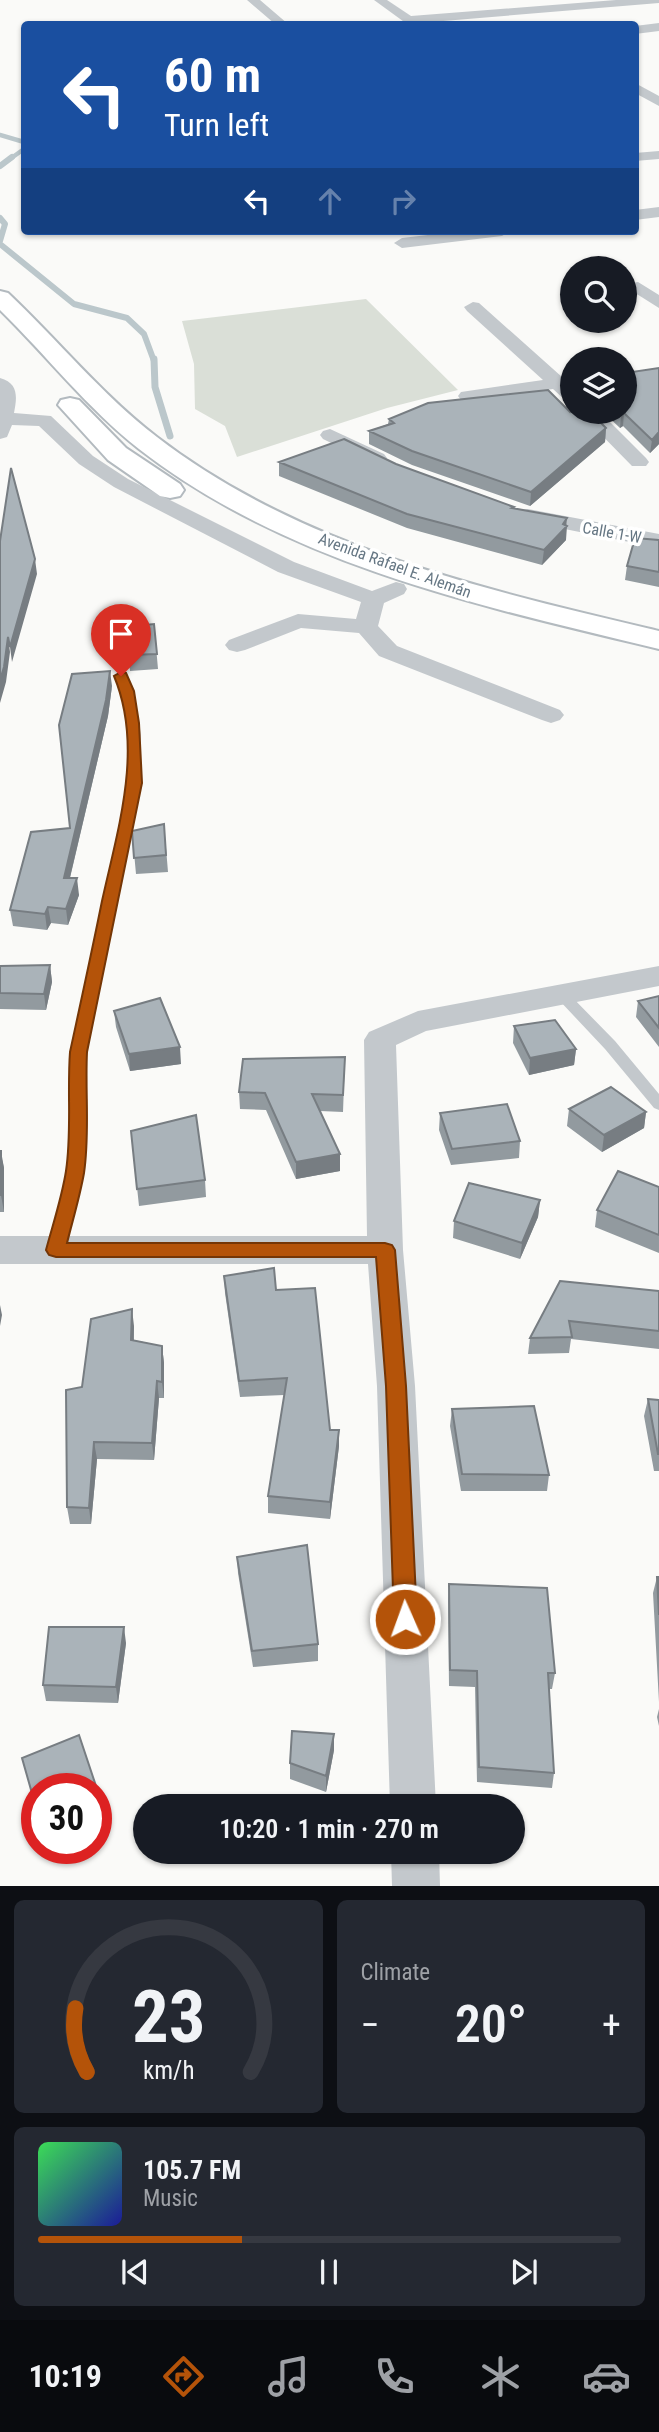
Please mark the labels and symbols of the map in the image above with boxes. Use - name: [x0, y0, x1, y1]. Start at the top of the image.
- street label: Calle 1-W: [581, 518, 643, 547]
- street label: Avenida Rafael E. Alemán: [316, 529, 474, 602]
- pin: [91, 604, 151, 676]
- position arrow: [368, 1582, 442, 1656]
- speed limit sign: 30: [21, 1773, 112, 1864]

